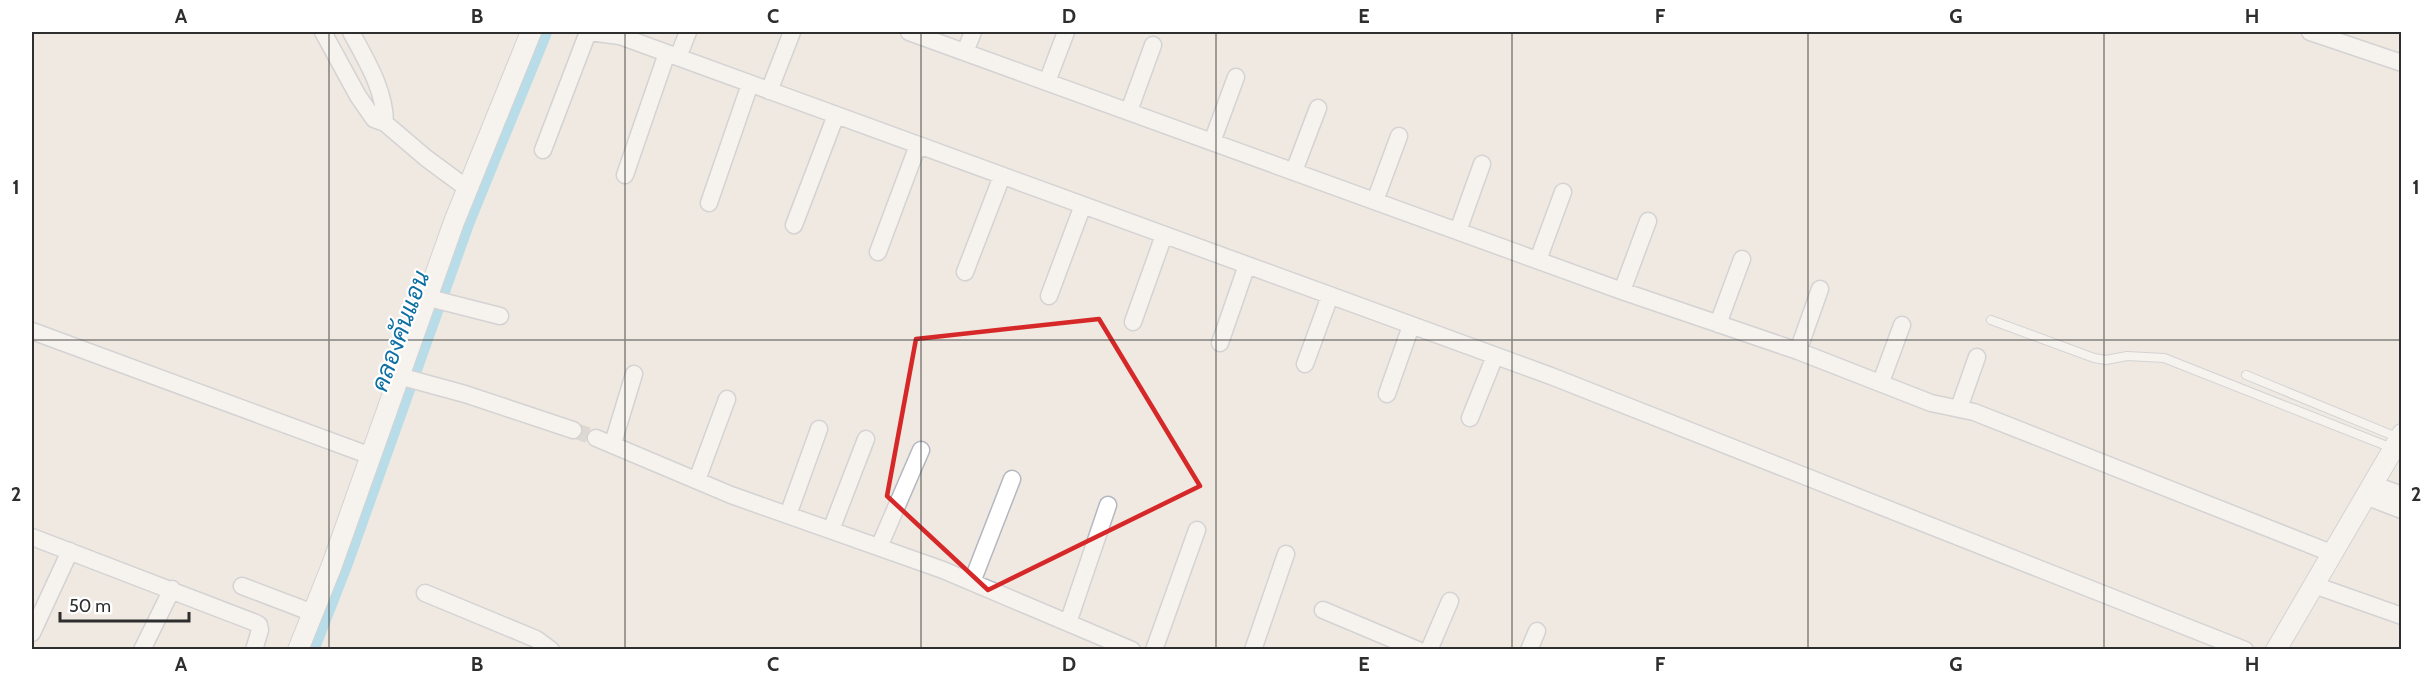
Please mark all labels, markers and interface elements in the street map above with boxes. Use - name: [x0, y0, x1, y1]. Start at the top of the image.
- text: A: [175, 4, 188, 28]
- text: B: [471, 4, 483, 28]
- text: C: [767, 4, 779, 28]
- text: D: [1062, 4, 1076, 28]
- text: E: [1358, 4, 1370, 28]
- text: F: [1655, 4, 1666, 28]
- text: G: [1949, 4, 1963, 28]
- text: H: [2245, 4, 2259, 28]
- text: 1: [12, 175, 20, 199]
- text: 1: [2412, 175, 2420, 199]
- water label: คลองคันแอน: [365, 267, 435, 395]
- text: 2: [11, 482, 21, 506]
- text: 2: [2411, 482, 2421, 506]
- scale bar: [60, 585, 189, 623]
- text: 50 m: [69, 595, 111, 617]
- text: A: [175, 652, 188, 676]
- text: B: [471, 652, 483, 676]
- text: C: [767, 652, 779, 676]
- text: D: [1062, 652, 1076, 676]
- text: E: [1358, 652, 1370, 676]
- text: F: [1655, 652, 1666, 676]
- text: G: [1949, 652, 1963, 676]
- text: H: [2245, 652, 2259, 676]

